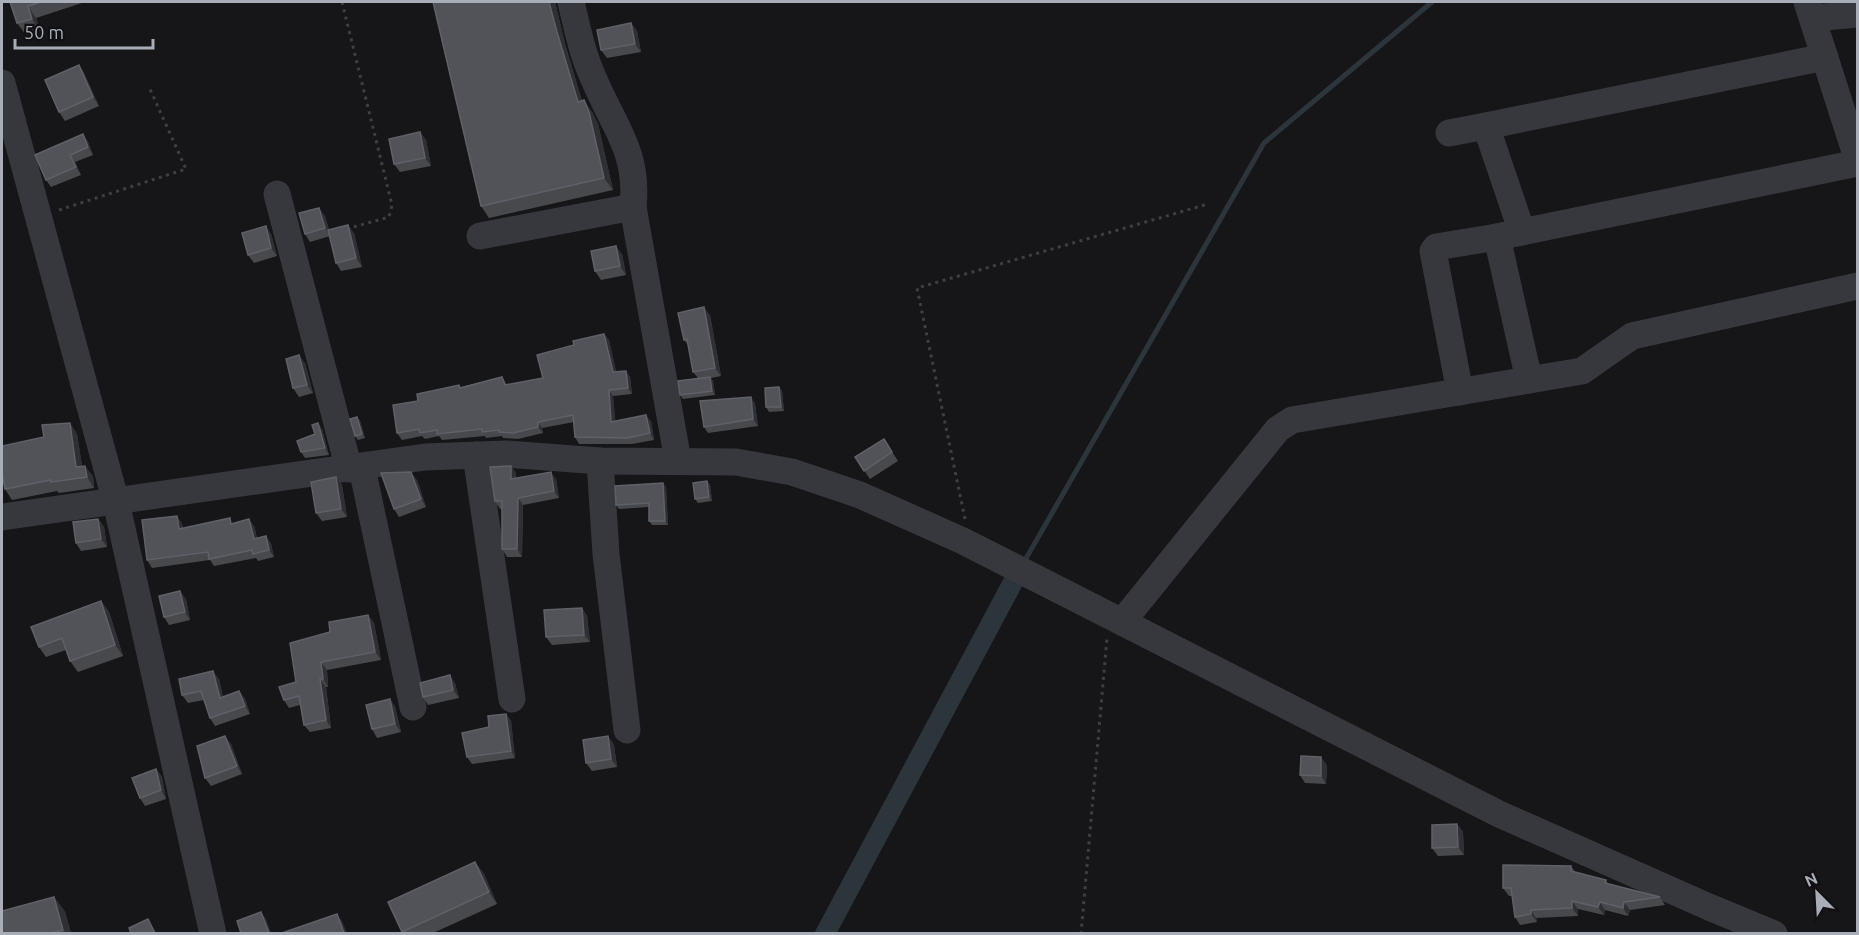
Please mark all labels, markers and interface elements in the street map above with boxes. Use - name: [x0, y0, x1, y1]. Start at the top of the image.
- scale bar: [15, 12, 153, 50]
- text: 50 m: [24, 22, 64, 42]
- north arrow: [1787, 863, 1847, 923]
- text: N: [1802, 869, 1820, 890]

